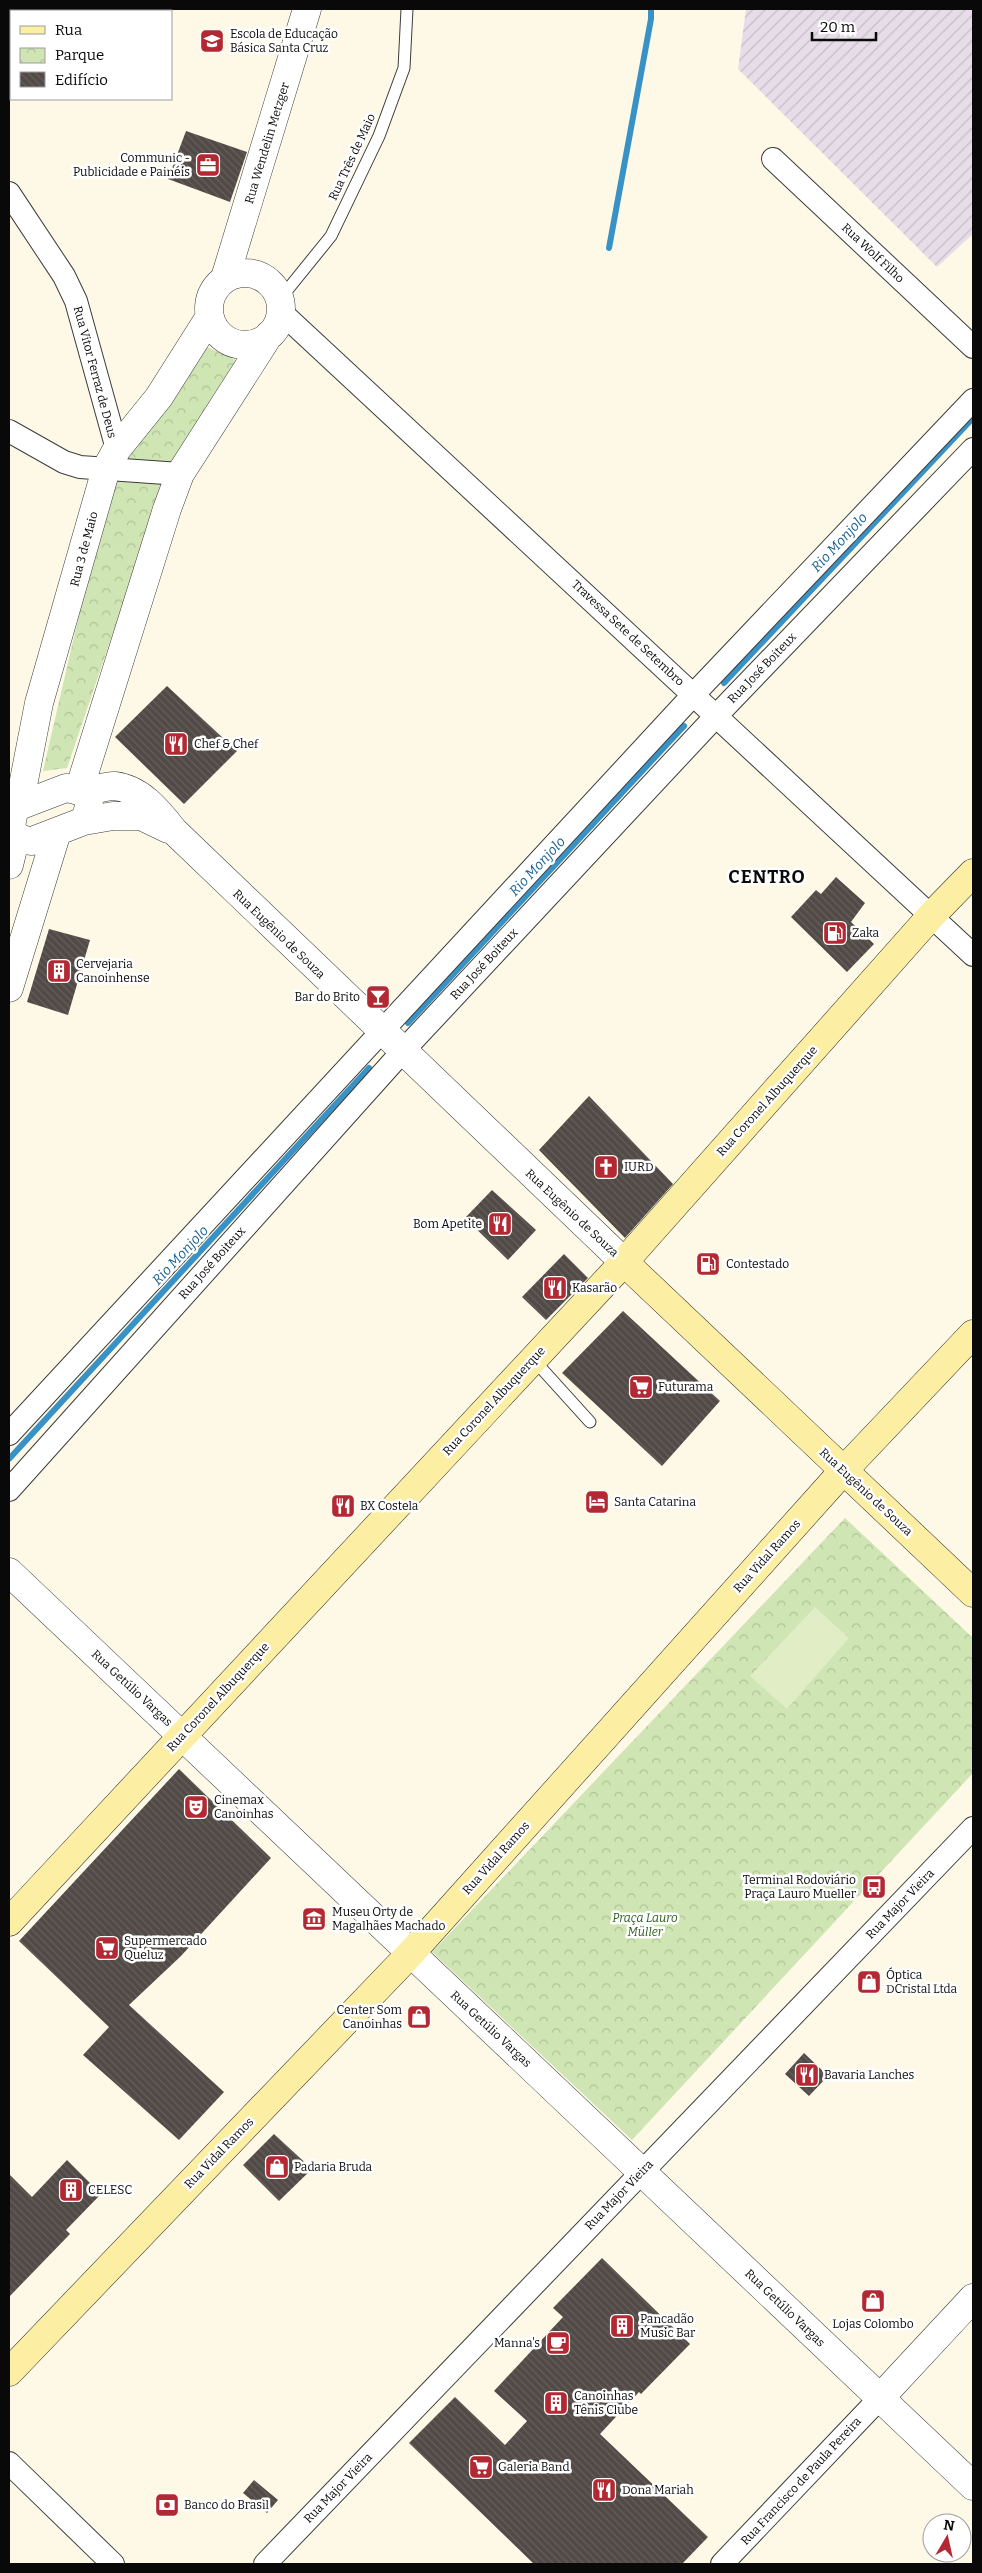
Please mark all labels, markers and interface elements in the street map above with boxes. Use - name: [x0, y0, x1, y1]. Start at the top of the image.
- legend: [10, 10, 172, 100]
- scale bar: [812, 10, 876, 42]
- text: 20 m: [820, 18, 856, 36]
- text: Rua: [55, 21, 82, 39]
- place label: Escola de Educação Básica Santa Cruz: [230, 27, 338, 55]
- school or university icon: Escola de Educação Básica Santa Cruz: [199, 28, 225, 54]
- text: Parque: [55, 46, 104, 64]
- text: Edifício: [55, 71, 108, 89]
- street label: Rua Wendelin Metzger: [242, 80, 292, 205]
- street label: Rua Três de Maio: [326, 111, 378, 203]
- place label: Communic - Publicidade e Painéis: [73, 151, 190, 179]
- office icon: Communic - Publicidade e Painéis: [195, 152, 221, 178]
- street label: Rua Wolf Filho: [839, 220, 907, 286]
- street label: Rua Vitor Ferraz de Deus: [71, 304, 119, 440]
- water label: Rio Monjolo: [808, 509, 871, 575]
- street label: Rua 3 de Maio: [67, 510, 101, 588]
- street label: Travessa Sete de Setembro: [569, 577, 687, 689]
- street label: Rua José Boiteux: [725, 630, 799, 706]
- restaurant icon: Chef & Chef: [163, 731, 189, 757]
- place label: Chef & Chef: [194, 737, 259, 751]
- water label: Rio Monjolo: [506, 833, 569, 899]
- district label: CENTRO: [728, 866, 806, 888]
- street label: Rua Eugênio de Souza: [230, 887, 328, 982]
- fuel station icon: Zaka: [822, 920, 848, 946]
- street label: Rua José Boiteux: [447, 925, 521, 1003]
- place label: Zaka: [852, 926, 879, 940]
- place label: Cervejaria Canoinhense: [76, 957, 150, 985]
- building icon: Cervejaria Canoinhense: [46, 958, 72, 984]
- bar icon: Bar do Brito: [365, 984, 391, 1010]
- place label: Bar do Brito: [295, 990, 360, 1004]
- street label: Rua Coronel Albuquerque: [714, 1043, 820, 1159]
- church icon: IURD: [593, 1154, 619, 1180]
- place label: IURD: [624, 1160, 654, 1174]
- street label: Rua Eugênio de Souza: [523, 1166, 622, 1260]
- restaurant icon: Bom Apetite: [487, 1211, 513, 1237]
- place label: Bom Apetite: [413, 1217, 482, 1231]
- water label: Rio Monjolo: [149, 1222, 212, 1288]
- street label: Rua José Boiteux: [176, 1224, 248, 1302]
- fuel station icon: Contestado: [695, 1251, 721, 1277]
- place label: Contestado: [726, 1257, 789, 1271]
- restaurant icon: Kasarão: [542, 1275, 568, 1301]
- place label: Kasarão: [572, 1281, 617, 1295]
- street label: Rua Coronel Albuquerque: [440, 1344, 548, 1458]
- supermarket icon: Futurama: [628, 1374, 654, 1400]
- place label: Futurama: [658, 1380, 714, 1394]
- street label: Rua Eugênio de Souza: [817, 1445, 916, 1539]
- hotel icon: Santa Catarina: [584, 1489, 610, 1515]
- restaurant icon: BX Costela: [330, 1493, 356, 1519]
- place label: Santa Catarina: [614, 1495, 696, 1509]
- place label: BX Costela: [360, 1499, 419, 1513]
- street label: Rua Vidal Ramos: [731, 1517, 804, 1595]
- street label: Rua Coronel Albuquerque: [164, 1640, 272, 1754]
- street label: Rua Getúlio Vargas: [89, 1647, 176, 1729]
- place label: Cinemax Canoinhas: [214, 1793, 274, 1821]
- theatre icon: Cinemax Canoinhas: [183, 1794, 209, 1820]
- street label: Rua Vidal Ramos: [460, 1819, 533, 1897]
- street label: Rua Major Vieira: [863, 1866, 937, 1942]
- place label: Terminal Rodoviário Praça Lauro Mueller: [743, 1873, 857, 1901]
- bus stop icon: Terminal Rodoviário Praça Lauro Mueller: [861, 1874, 887, 1900]
- place label: Museu Orty de Magalhães Machado: [332, 1905, 446, 1933]
- museum icon: Museu Orty de Magalhães Machado: [301, 1906, 327, 1932]
- park label: Praça Lauro Müller: [612, 1911, 678, 1939]
- place label: Supermercado Queluz: [124, 1934, 207, 1962]
- supermarket icon: Supermercado Queluz: [94, 1935, 120, 1961]
- place label: Óptica DCristal Ltda: [886, 1967, 958, 1996]
- shop icon: Óptica DCristal Ltda: [856, 1969, 882, 1995]
- street label: Rua Getúlio Vargas: [448, 1988, 535, 2070]
- place label: Center Som Canoinhas: [337, 2003, 403, 2031]
- shop icon: Center Som Canoinhas: [406, 2004, 432, 2030]
- restaurant icon: Bavaria Lanches: [794, 2062, 820, 2088]
- place label: Bavaria Lanches: [824, 2068, 914, 2082]
- street label: Rua Vidal Ramos: [182, 2114, 257, 2191]
- shop icon: Padaria Bruda: [264, 2154, 290, 2180]
- street label: Rua Major Vieira: [582, 2157, 656, 2233]
- place label: Padaria Bruda: [294, 2160, 373, 2174]
- building icon: CELESC: [58, 2177, 84, 2203]
- place label: CELESC: [88, 2183, 132, 2197]
- street label: Rua Getúlio Vargas: [742, 2266, 828, 2350]
- shop icon: Lojas Colombo: [860, 2288, 886, 2314]
- place label: Pancadão Music Bar: [640, 2312, 696, 2340]
- building icon: Pancadão Music Bar: [609, 2313, 635, 2339]
- place label: Lojas Colombo: [832, 2317, 914, 2331]
- cafe icon: Manna's: [545, 2330, 571, 2356]
- place label: Manna's: [494, 2336, 540, 2350]
- place label: Canoinhas Tênis Clube: [574, 2389, 638, 2417]
- building icon: Canoinhas Tênis Clube: [543, 2390, 569, 2416]
- street label: Rua Francisco de Paula Pereira: [738, 2414, 864, 2548]
- street label: Rua Major Vieira: [301, 2450, 375, 2526]
- supermarket icon: Galeria Band: [468, 2454, 494, 2480]
- place label: Galeria Band: [498, 2460, 570, 2474]
- restaurant icon: Dona Mariah: [591, 2477, 617, 2503]
- place label: Dona Mariah: [622, 2483, 694, 2497]
- bank icon: Banco do Brasil: [154, 2492, 180, 2518]
- place label: Banco do Brasil: [184, 2498, 270, 2512]
- north arrow: [922, 2513, 972, 2563]
- text: N: [942, 2516, 956, 2535]

